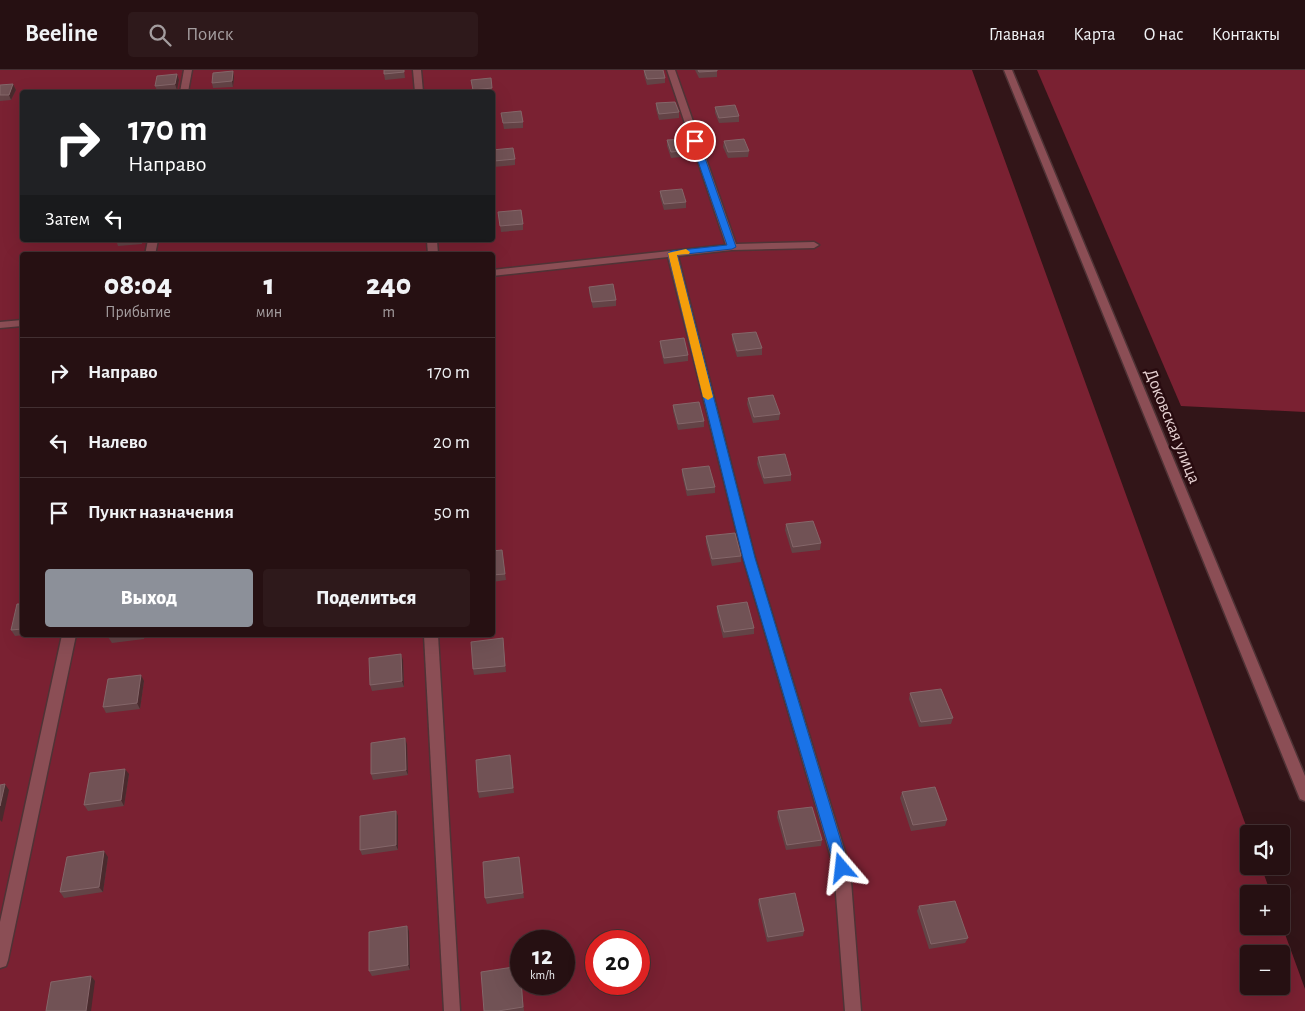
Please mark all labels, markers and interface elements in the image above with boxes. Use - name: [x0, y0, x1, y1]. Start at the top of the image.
- search box: [128, 12, 478, 57]
- icon: search: [146, 21, 174, 49]
- text: Beeline: [25, 22, 98, 46]
- text: Поиск: [186, 25, 233, 44]
- text: Главная: [989, 26, 1045, 44]
- text: Карта: [1073, 26, 1115, 44]
- text: О нас: [1143, 26, 1184, 44]
- text: Контакты: [1212, 26, 1280, 44]
- icon: right: [45, 110, 110, 175]
- text: 170 m: [128, 112, 208, 147]
- pin: [674, 120, 716, 162]
- icon: arrive: [681, 127, 709, 155]
- text: Направо: [128, 153, 206, 175]
- icon: left: [100, 205, 128, 233]
- text: Затем: [45, 210, 90, 229]
- text: 08:04: [104, 270, 172, 300]
- text: 1: [263, 270, 275, 300]
- text: 240: [366, 270, 411, 300]
- text: Прибытие: [105, 304, 171, 320]
- text: мин: [256, 304, 282, 320]
- text: m: [382, 304, 395, 320]
- icon: right: [45, 359, 73, 387]
- text: Направо: [88, 363, 158, 382]
- text: 170 m: [427, 363, 470, 382]
- street label: Доковская улица: [1141, 366, 1203, 486]
- icon: left: [45, 429, 73, 457]
- text: Налево: [88, 433, 147, 452]
- text: 20 m: [433, 433, 470, 452]
- icon: arrive: [45, 499, 73, 527]
- text: Пункт назначения: [88, 503, 234, 522]
- text: 50 m: [434, 503, 470, 522]
- button: Выход: [45, 569, 253, 627]
- button: Поделиться: [263, 569, 470, 627]
- map controls: [1240, 825, 1290, 995]
- button: sound: [1240, 825, 1290, 875]
- position arrow: [815, 841, 867, 893]
- button: +: [1240, 885, 1290, 935]
- speed limit sign: 20: [585, 930, 650, 995]
- text: 12: [532, 944, 553, 969]
- button: −: [1240, 945, 1290, 995]
- text: km/h: [530, 969, 555, 981]

